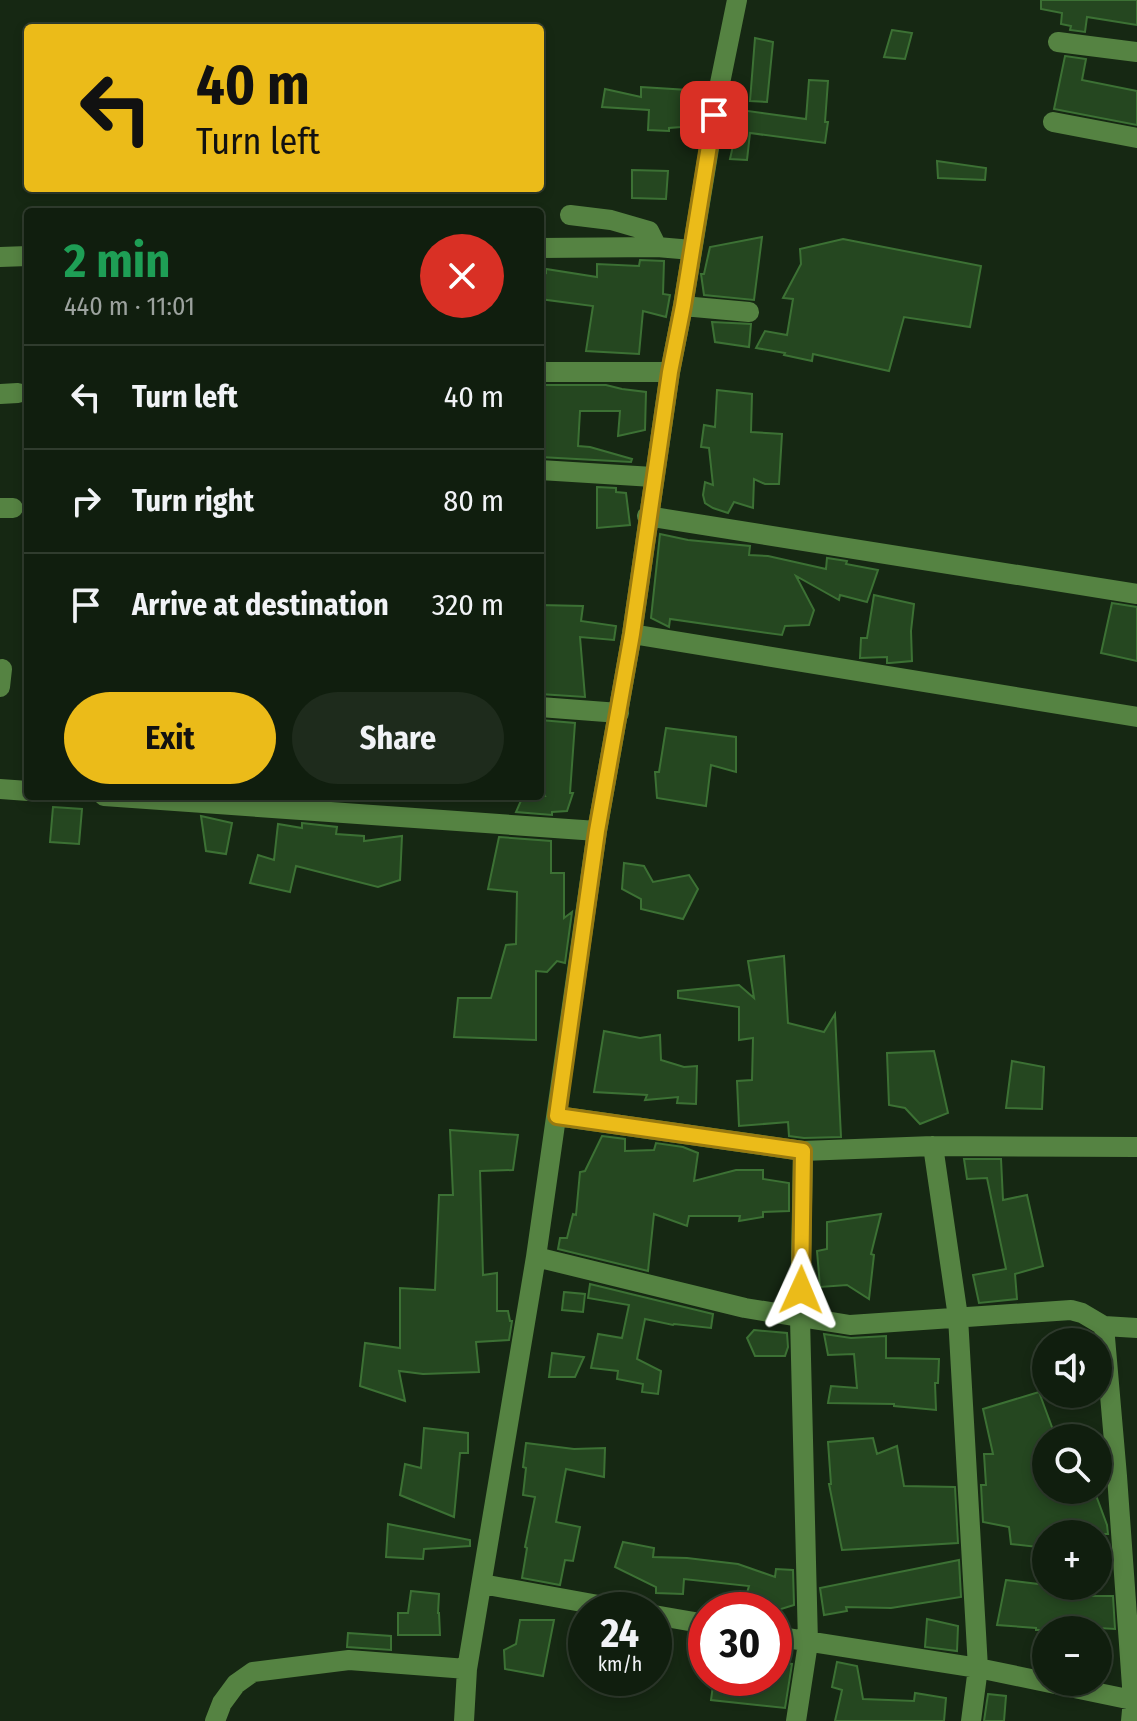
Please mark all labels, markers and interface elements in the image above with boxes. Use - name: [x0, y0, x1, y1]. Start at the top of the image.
- text: 40 m: [196, 52, 310, 119]
- icon: left: [64, 56, 168, 160]
- pin: [680, 81, 748, 149]
- icon: arrive: [692, 93, 736, 137]
- text: Turn left: [196, 120, 320, 164]
- text: 2 min: [64, 232, 170, 290]
- button: close: [420, 234, 504, 318]
- text: 440 m · 11:01: [64, 291, 195, 322]
- icon: left: [64, 375, 108, 419]
- text: Turn left: [132, 379, 238, 415]
- text: 40 m: [444, 379, 504, 415]
- icon: right: [64, 479, 108, 523]
- text: Turn right: [132, 483, 254, 519]
- text: 80 m: [443, 483, 504, 519]
- icon: arrive: [64, 583, 108, 627]
- text: Arrive at destination: [132, 587, 389, 623]
- text: 320 m: [432, 587, 504, 623]
- button: Exit: [64, 692, 276, 784]
- button: Share: [292, 692, 504, 784]
- position arrow: [759, 1248, 843, 1332]
- map controls: [1032, 1328, 1112, 1696]
- button: sound: [1032, 1328, 1112, 1408]
- button: search: [1032, 1424, 1112, 1504]
- button: +: [1032, 1520, 1112, 1600]
- speed limit sign: 30: [688, 1592, 792, 1696]
- text: 24: [601, 1610, 639, 1658]
- button: −: [1032, 1616, 1112, 1696]
- text: km/h: [598, 1652, 642, 1676]

